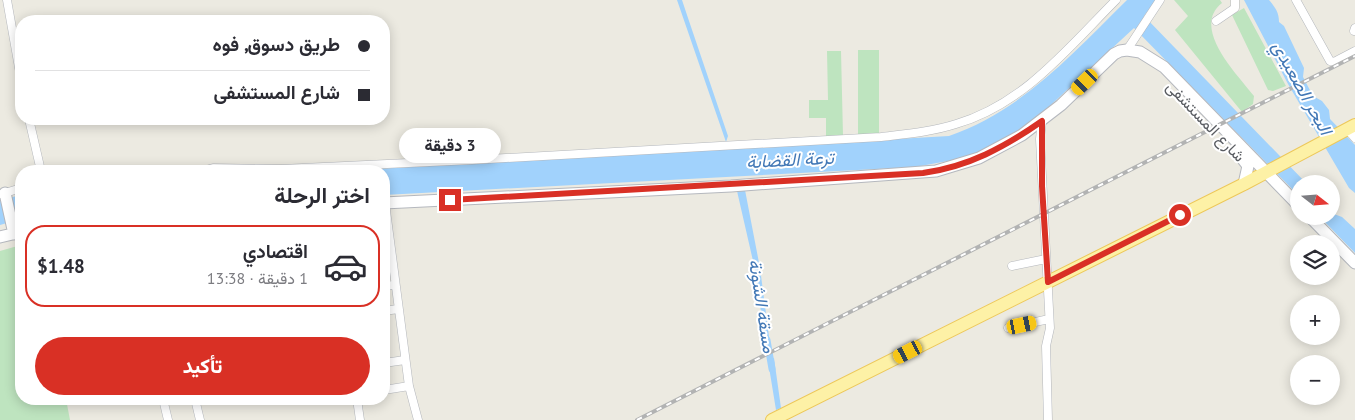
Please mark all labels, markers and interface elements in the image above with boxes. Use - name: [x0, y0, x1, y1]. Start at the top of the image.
- text: طريق دسوق, فوه: [212, 32, 340, 56]
- water label: البحر الصعيدي: [1264, 37, 1338, 142]
- car: [1069, 66, 1101, 98]
- street label: شارع المستشفى: [1161, 76, 1250, 167]
- text: شارع المستشفى: [213, 80, 340, 104]
- callout: 3 دقيقة: [399, 128, 501, 162]
- text: 3 دقيقة: [424, 135, 476, 155]
- water label: ترعة القضابة: [746, 146, 837, 173]
- north arrow: [1290, 175, 1340, 225]
- map controls: [1290, 175, 1340, 405]
- text: اختر الرحلة: [274, 181, 370, 209]
- route end: [439, 189, 461, 211]
- route start: [1169, 204, 1191, 226]
- button: layers: [1290, 235, 1340, 285]
- text: اقتصادي: [243, 239, 308, 263]
- icon: car: [323, 244, 368, 289]
- text: $1.48: [37, 254, 85, 278]
- water label: مسقة الشونة: [744, 257, 781, 355]
- text: 1 دقيقة · 13:38: [207, 268, 308, 288]
- button: +: [1290, 295, 1340, 345]
- car: [1005, 315, 1038, 335]
- button: تأكيد: [35, 337, 370, 395]
- car: [891, 339, 924, 365]
- button: −: [1290, 355, 1340, 405]

